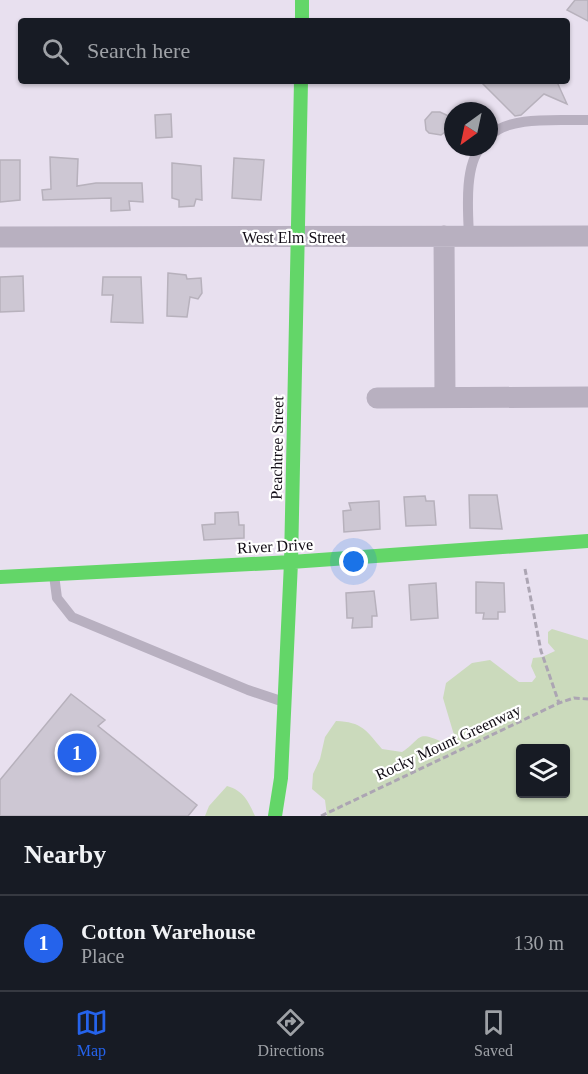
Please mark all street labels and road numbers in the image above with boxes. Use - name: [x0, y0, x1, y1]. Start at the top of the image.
- street label: West Elm Street: [242, 229, 346, 246]
- street label: Peachtree Street: [268, 396, 286, 500]
- street label: River Drive: [237, 536, 313, 556]
- street label: Rocky Mount Greenway: [373, 701, 524, 784]

